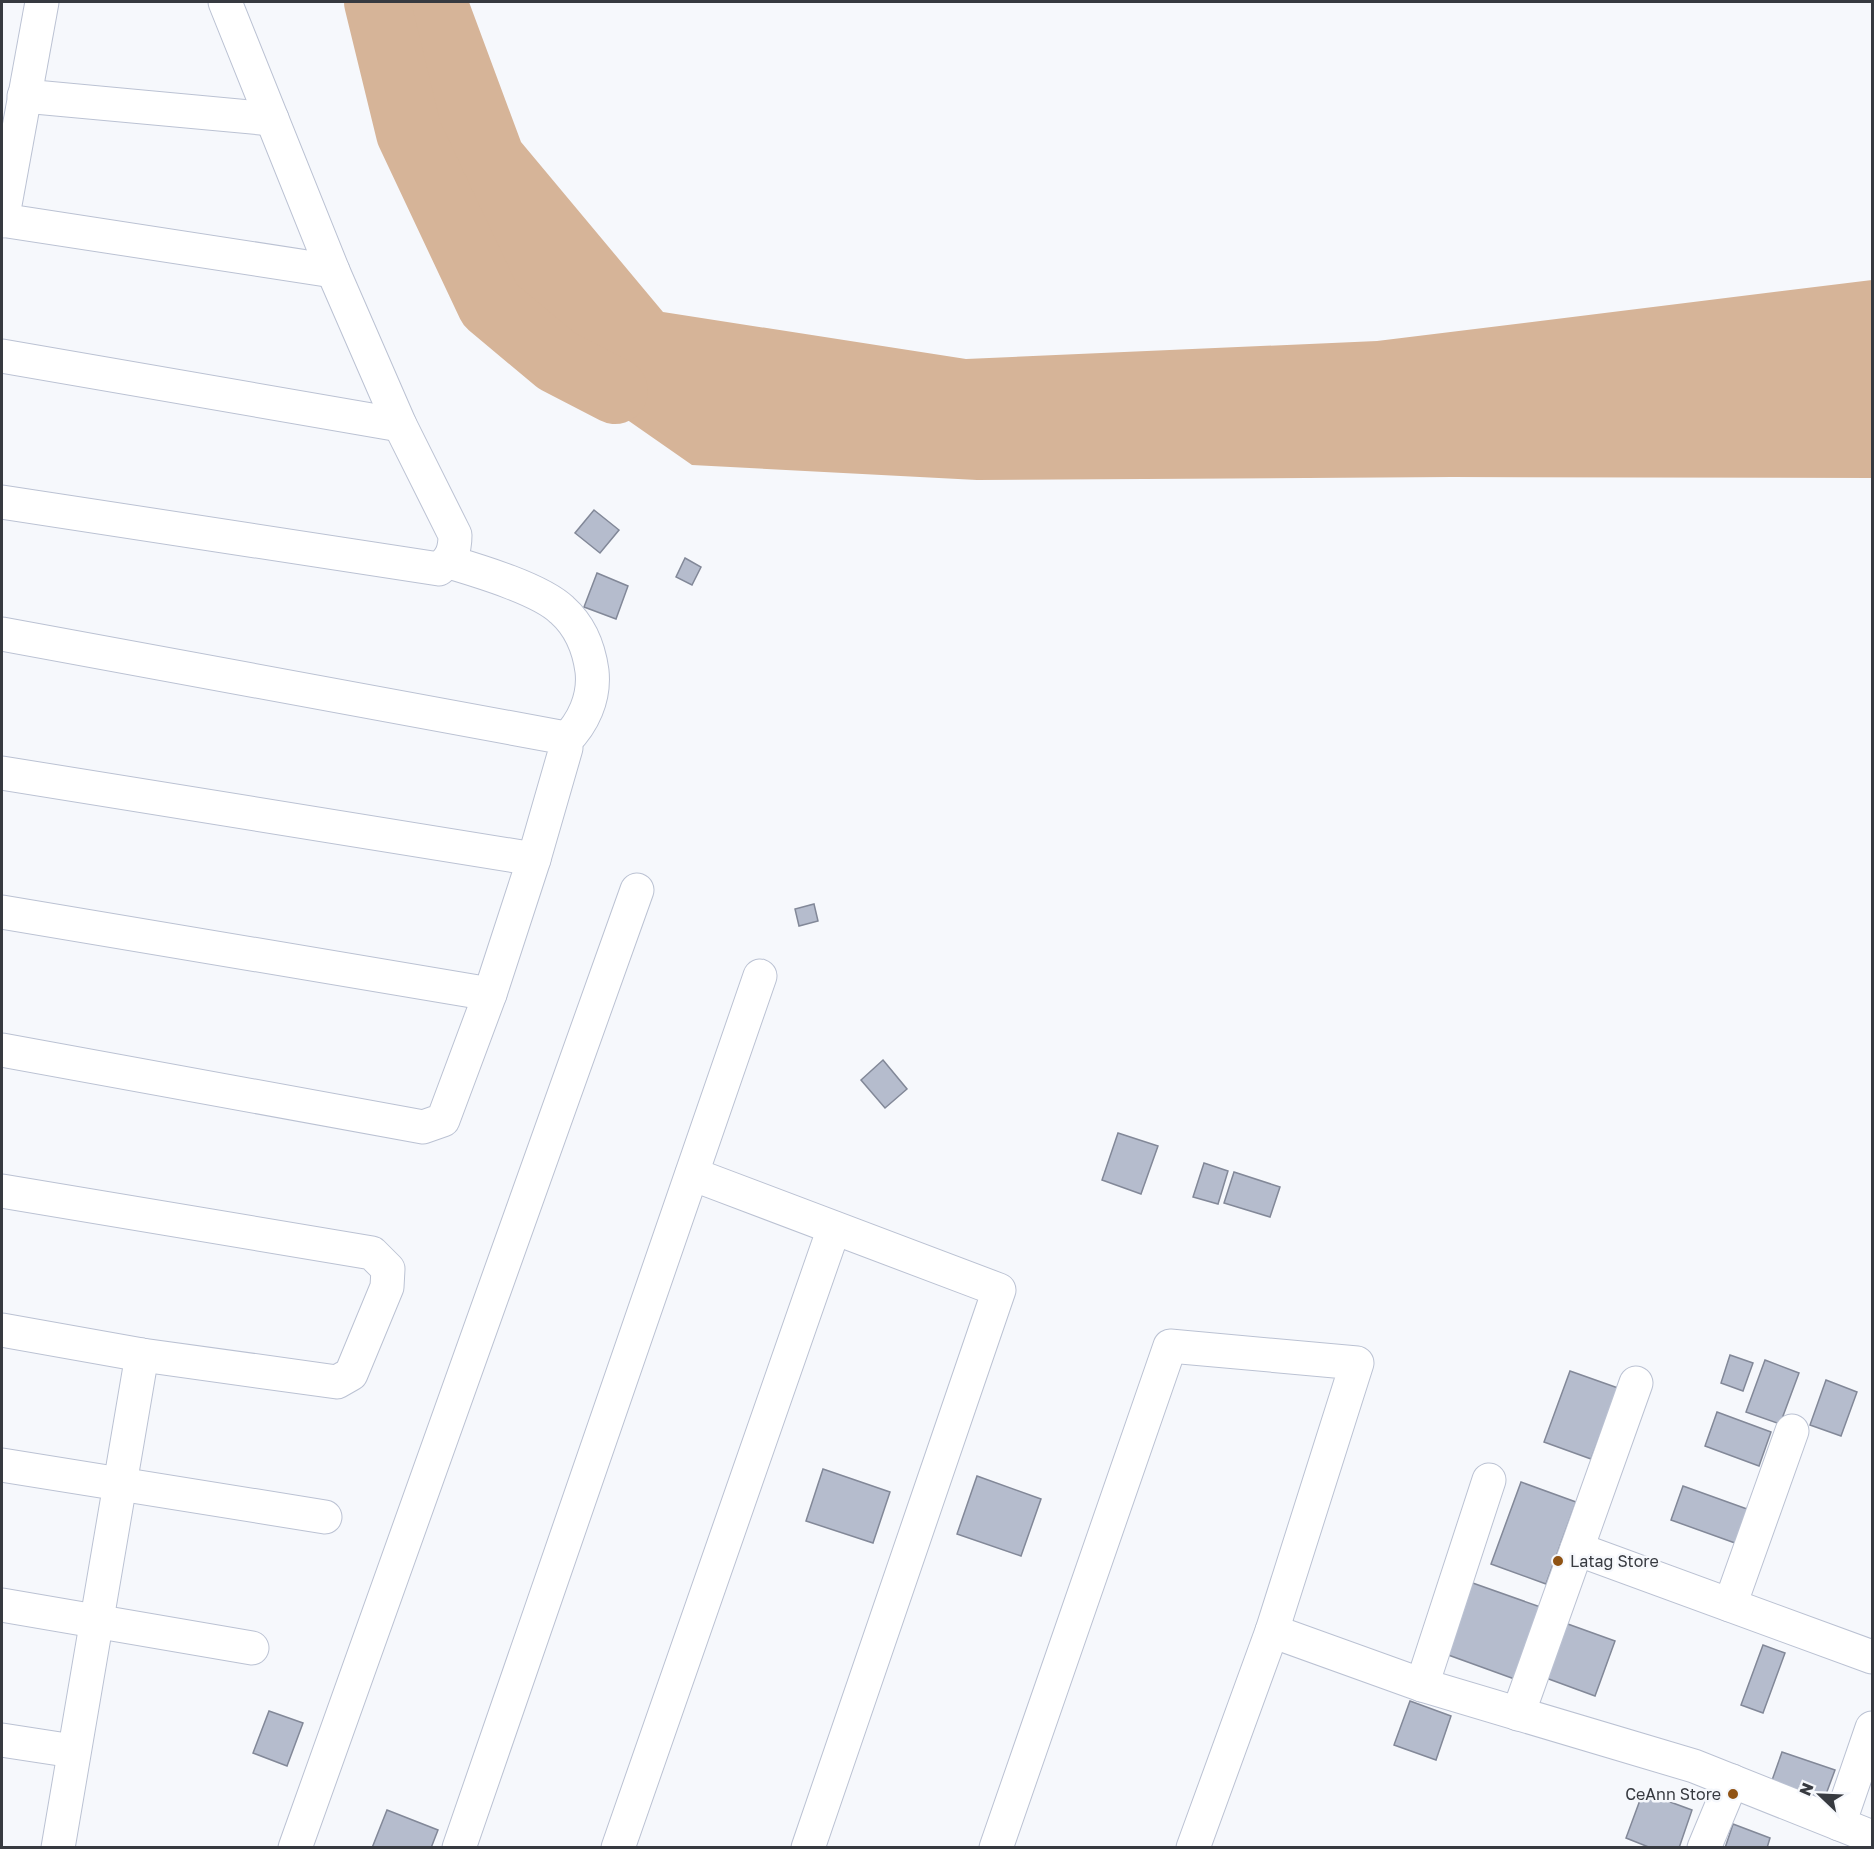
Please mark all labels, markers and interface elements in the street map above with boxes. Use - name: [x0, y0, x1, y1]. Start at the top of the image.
- place label: Latag Store: [1570, 1551, 1659, 1571]
- marker: Latag Store: [1551, 1554, 1565, 1568]
- north arrow: [1790, 1765, 1850, 1825]
- text: N: [1795, 1780, 1818, 1799]
- place label: CeAnn Store: [1625, 1784, 1721, 1804]
- marker: CeAnn Store: [1726, 1787, 1740, 1801]

